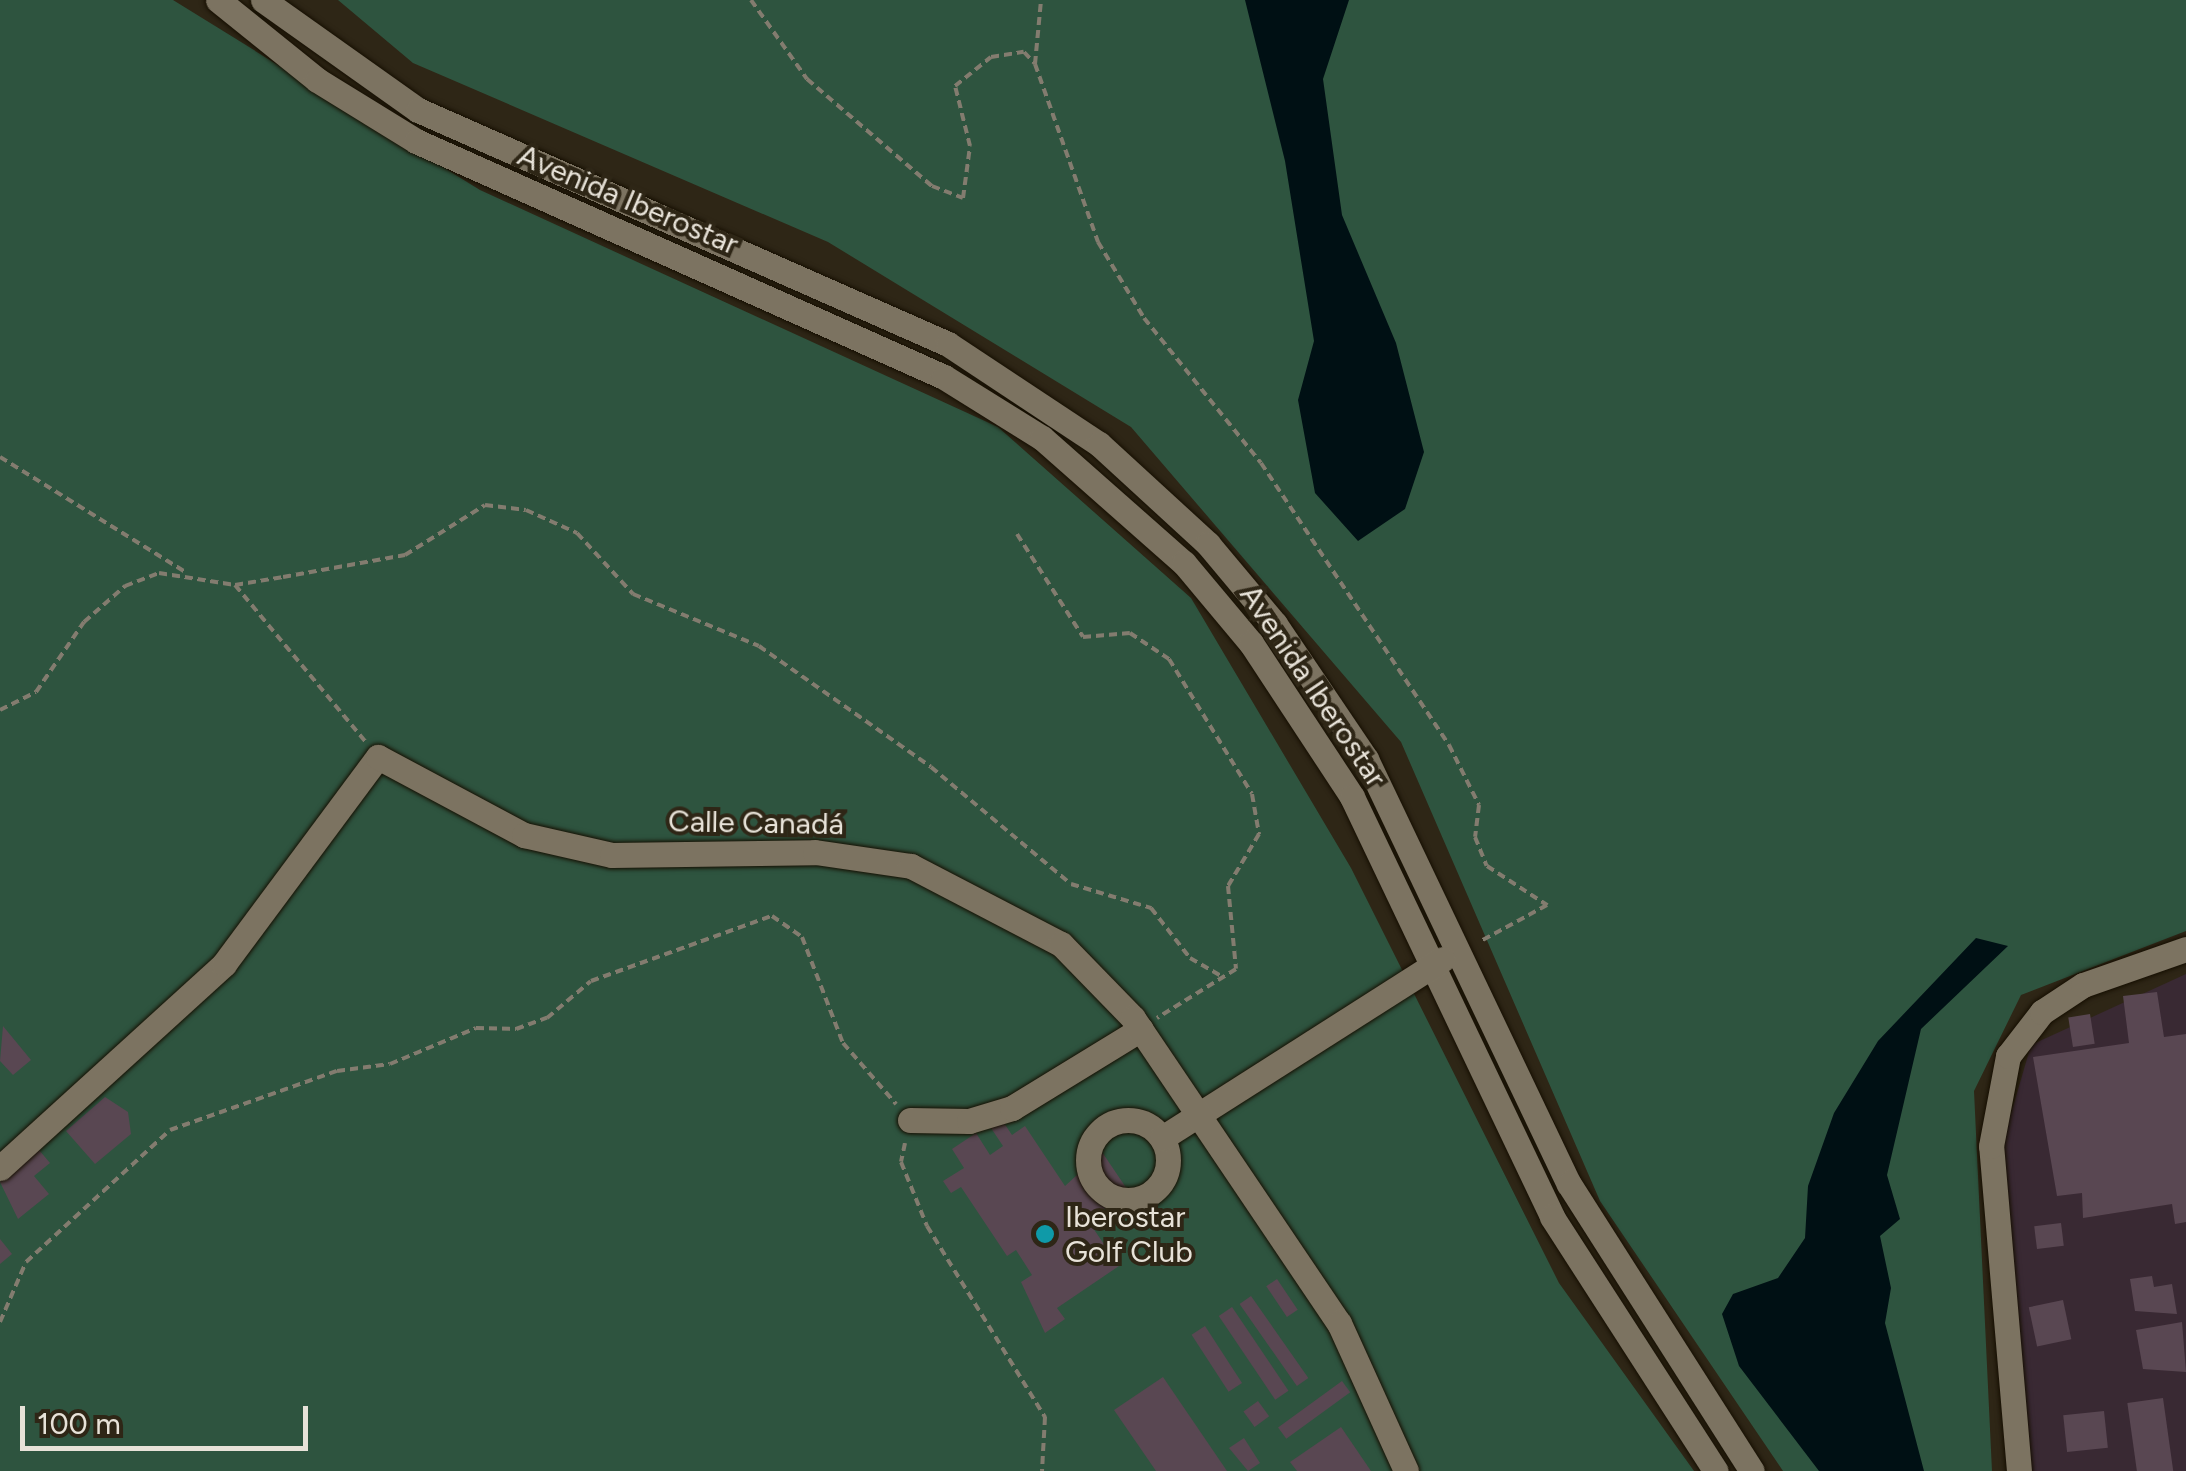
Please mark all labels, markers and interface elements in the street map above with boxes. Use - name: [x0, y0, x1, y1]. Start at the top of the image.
- street label: Avenida Iberostar: [512, 137, 744, 263]
- street label: Avenida Iberostar: [1232, 578, 1394, 794]
- street label: Calle Canadá: [668, 803, 844, 843]
- place label: Iberostar Golf Club: [1065, 1199, 1193, 1270]
- marker: Iberostar Golf Club: [1034, 1223, 1056, 1245]
- scale bar: [25, 1386, 312, 1448]
- text: 100 m: [37, 1405, 121, 1442]

